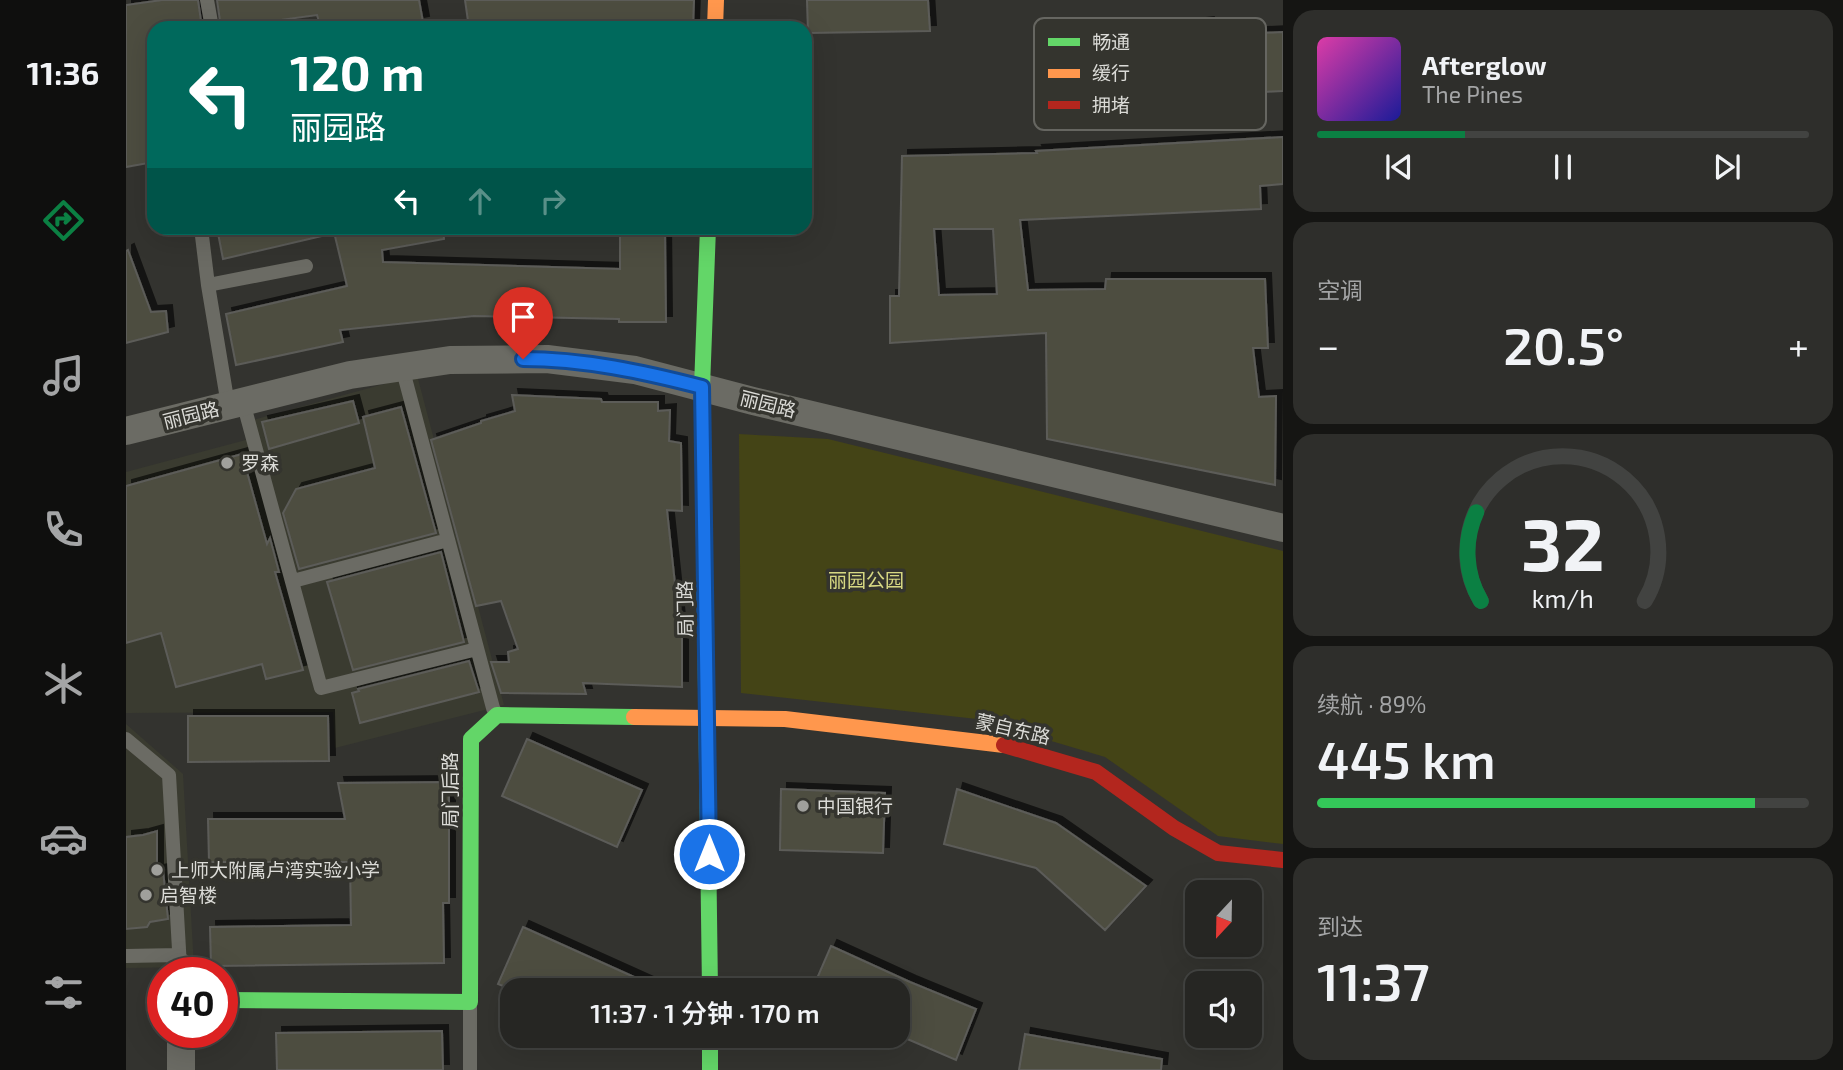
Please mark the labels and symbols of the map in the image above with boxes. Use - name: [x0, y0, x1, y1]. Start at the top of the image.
- legend: [1034, 18, 1266, 130]
- text: 畅通: [1092, 30, 1130, 53]
- text: 缓行: [1092, 61, 1130, 84]
- text: 拥堵: [1092, 93, 1130, 116]
- pin: [493, 287, 553, 359]
- street label: 丽园路: [738, 385, 799, 422]
- street label: 丽园路: [160, 396, 221, 433]
- place label: 罗森: [241, 451, 279, 474]
- marker: 罗森: [219, 455, 235, 471]
- park label: 丽园公园: [828, 568, 904, 591]
- street label: 局门路: [673, 580, 696, 638]
- street label: 蒙自东路: [973, 709, 1053, 748]
- street label: 局门后路: [438, 752, 461, 828]
- place label: 中国银行: [817, 794, 893, 817]
- marker: 中国银行: [795, 798, 811, 814]
- position arrow: [672, 817, 746, 891]
- place label: 上师大附属卢湾实验小学: [171, 858, 380, 881]
- marker: 上师大附属卢湾实验小学: [149, 862, 165, 878]
- north arrow: [1185, 880, 1262, 957]
- place label: 启智楼: [160, 883, 217, 906]
- marker: 启智楼: [138, 887, 154, 903]
- speed limit sign: 40: [147, 957, 238, 1048]

